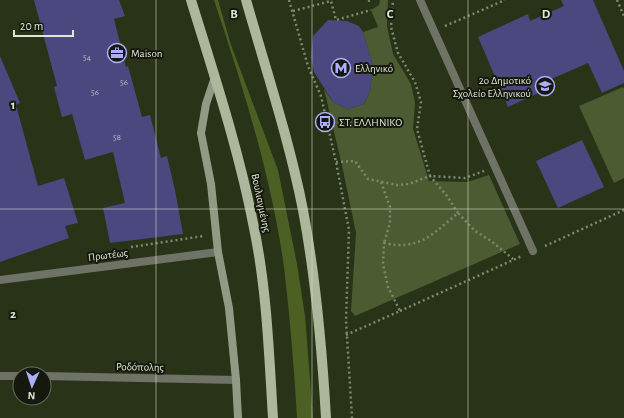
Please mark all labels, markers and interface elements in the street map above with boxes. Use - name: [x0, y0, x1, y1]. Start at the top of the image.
- text: B: [230, 8, 238, 21]
- text: C: [387, 8, 394, 21]
- text: D: [542, 8, 551, 21]
- scale bar: [14, 12, 73, 38]
- text: 20 m: [20, 20, 43, 32]
- office icon: Maison: [106, 42, 128, 64]
- place label: Maison: [131, 48, 162, 59]
- house number: 54: [83, 53, 92, 62]
- metro station icon: Ελληνικό: [330, 57, 352, 79]
- place label: Ελληνικό: [355, 63, 393, 74]
- place label: 2ο Δημοτικό Σχολείο Ελληνικού: [453, 75, 531, 99]
- school or university icon: 2ο Δημοτικό Σχολείο Ελληνικού: [534, 75, 556, 97]
- house number: 56: [120, 78, 128, 87]
- house number: 56: [91, 88, 99, 97]
- text: 1: [11, 99, 15, 112]
- bus stop icon: ΣΤ. ΕΛΛΗΝΙΚΟ: [314, 111, 336, 133]
- place label: ΣΤ. ΕΛΛΗΝΙΚΟ: [339, 117, 402, 128]
- house number: 58: [113, 133, 121, 142]
- street label: Βουλιαγμένης: [249, 173, 273, 233]
- street label: Πρωτέως: [87, 247, 129, 263]
- text: 2: [10, 308, 16, 321]
- street label: Ροδόπολης: [116, 361, 164, 373]
- north arrow: [12, 366, 52, 406]
- text: N: [27, 390, 36, 401]

